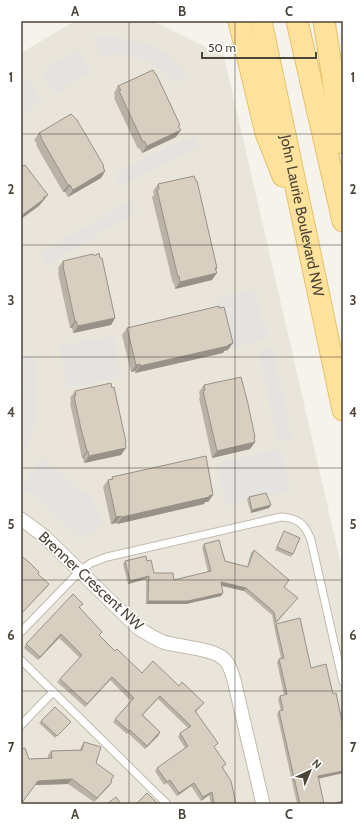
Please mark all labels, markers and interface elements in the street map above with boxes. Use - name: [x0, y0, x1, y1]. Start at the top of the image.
- text: A: [71, 3, 80, 19]
- text: B: [178, 3, 186, 19]
- text: C: [285, 3, 293, 19]
- scale bar: [202, 34, 316, 60]
- text: 50 m: [208, 40, 236, 55]
- text: 1: [9, 69, 13, 85]
- text: 1: [351, 69, 355, 85]
- street label: John Laurie Boulevard NW: [276, 132, 328, 299]
- text: 2: [8, 181, 15, 197]
- text: 2: [350, 181, 357, 197]
- text: 3: [7, 292, 15, 308]
- text: 3: [349, 292, 357, 308]
- text: 4: [7, 404, 15, 420]
- text: 4: [349, 404, 357, 420]
- text: 5: [8, 516, 15, 532]
- text: 5: [350, 516, 357, 532]
- street label: Brenner Crescent NW: [35, 528, 148, 635]
- text: 6: [7, 627, 15, 643]
- text: 6: [349, 627, 357, 643]
- text: 7: [8, 739, 15, 755]
- text: 7: [350, 739, 357, 755]
- north arrow: [290, 751, 330, 791]
- text: N: [309, 756, 325, 772]
- text: A: [71, 806, 80, 822]
- text: B: [178, 806, 186, 822]
- text: C: [285, 806, 293, 822]

